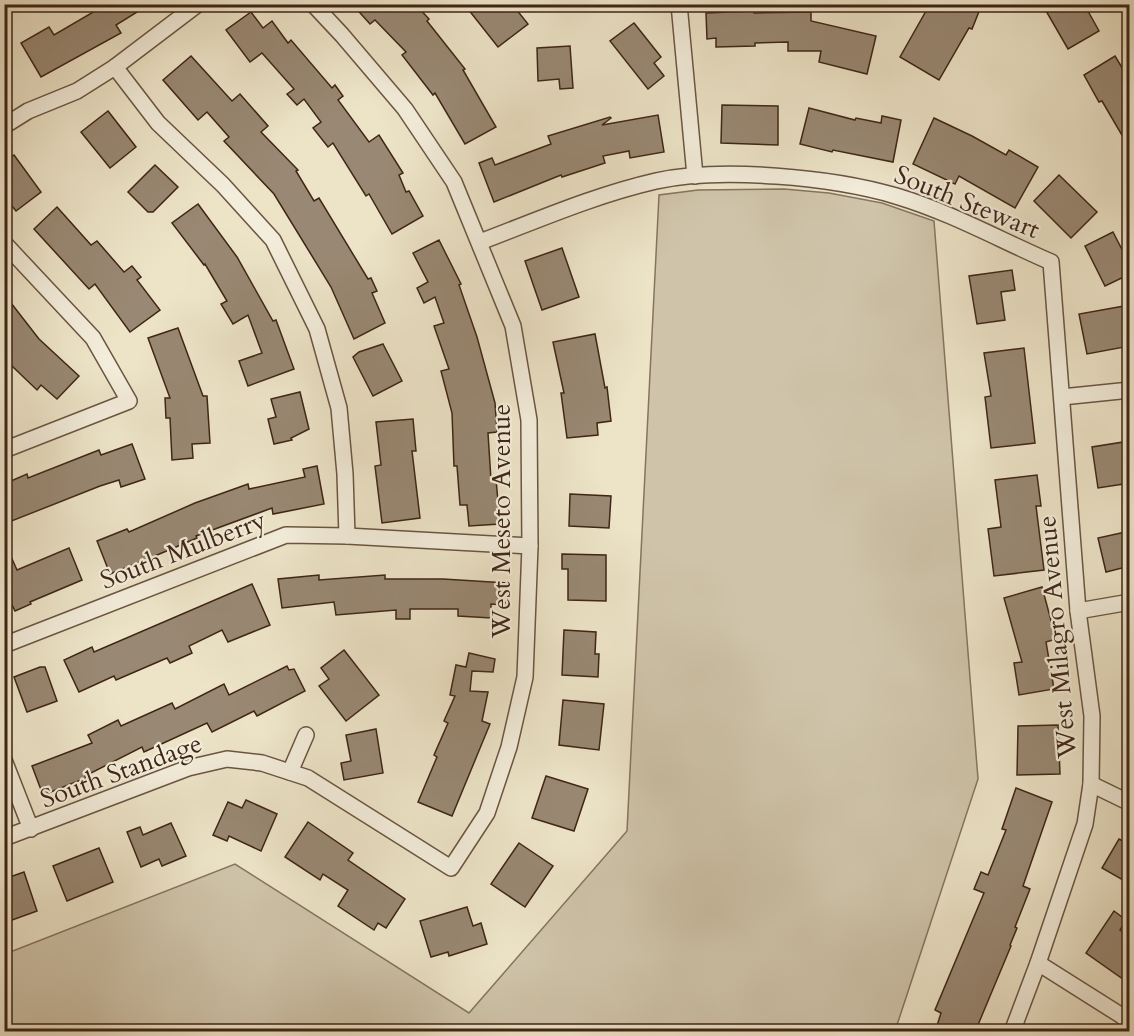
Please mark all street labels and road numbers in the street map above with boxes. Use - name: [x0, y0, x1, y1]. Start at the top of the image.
- street label: South Stewart: [889, 157, 1045, 247]
- street label: West Meseto Avenue: [484, 404, 519, 639]
- street label: South Mulberry: [95, 502, 271, 598]
- street label: West Milagro Avenue: [1029, 514, 1085, 761]
- street label: South Standage: [35, 726, 207, 816]

